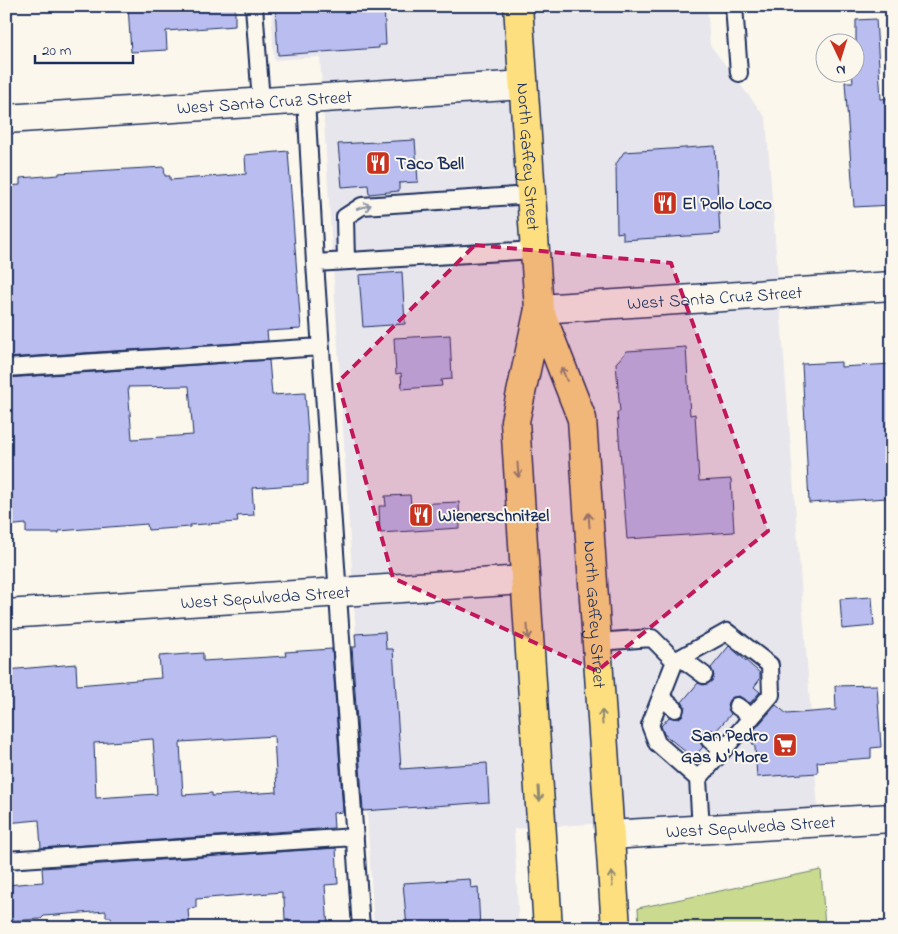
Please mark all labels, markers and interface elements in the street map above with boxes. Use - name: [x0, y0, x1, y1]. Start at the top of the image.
- scale bar: [35, 32, 132, 64]
- north arrow: [816, 32, 866, 82]
- text: 20 m: [42, 40, 72, 62]
- text: N: [835, 59, 846, 80]
- street label: North Gaffey Street: [508, 82, 545, 232]
- street label: West Santa Cruz Street: [176, 85, 353, 123]
- restaurant icon: Taco Bell: [365, 150, 391, 176]
- place label: Taco Bell: [396, 152, 464, 178]
- restaurant icon: El Pollo Loco: [652, 190, 678, 216]
- place label: El Pollo Loco: [682, 192, 772, 218]
- one-way arrow: [356, 202, 372, 212]
- street label: West Santa Cruz Street: [626, 281, 803, 318]
- one-way arrow: [559, 367, 569, 382]
- one-way arrow: [514, 462, 523, 478]
- restaurant icon: Wienerschnitzel: [408, 502, 434, 528]
- place label: Wienerschnitzel: [438, 504, 549, 530]
- one-way arrow: [584, 512, 594, 528]
- street label: North Gaffey Street: [575, 540, 611, 689]
- street label: West Sepulveda Street: [180, 580, 351, 618]
- one-way arrow: [524, 624, 533, 640]
- one-way arrow: [597, 709, 606, 725]
- place label: San Pedro Gas N' More: [681, 724, 769, 771]
- supermarket icon: San Pedro Gas N' More: [772, 732, 798, 758]
- one-way arrow: [535, 786, 544, 802]
- street label: West Sepulveda Street: [665, 810, 836, 847]
- one-way arrow: [608, 871, 617, 887]

